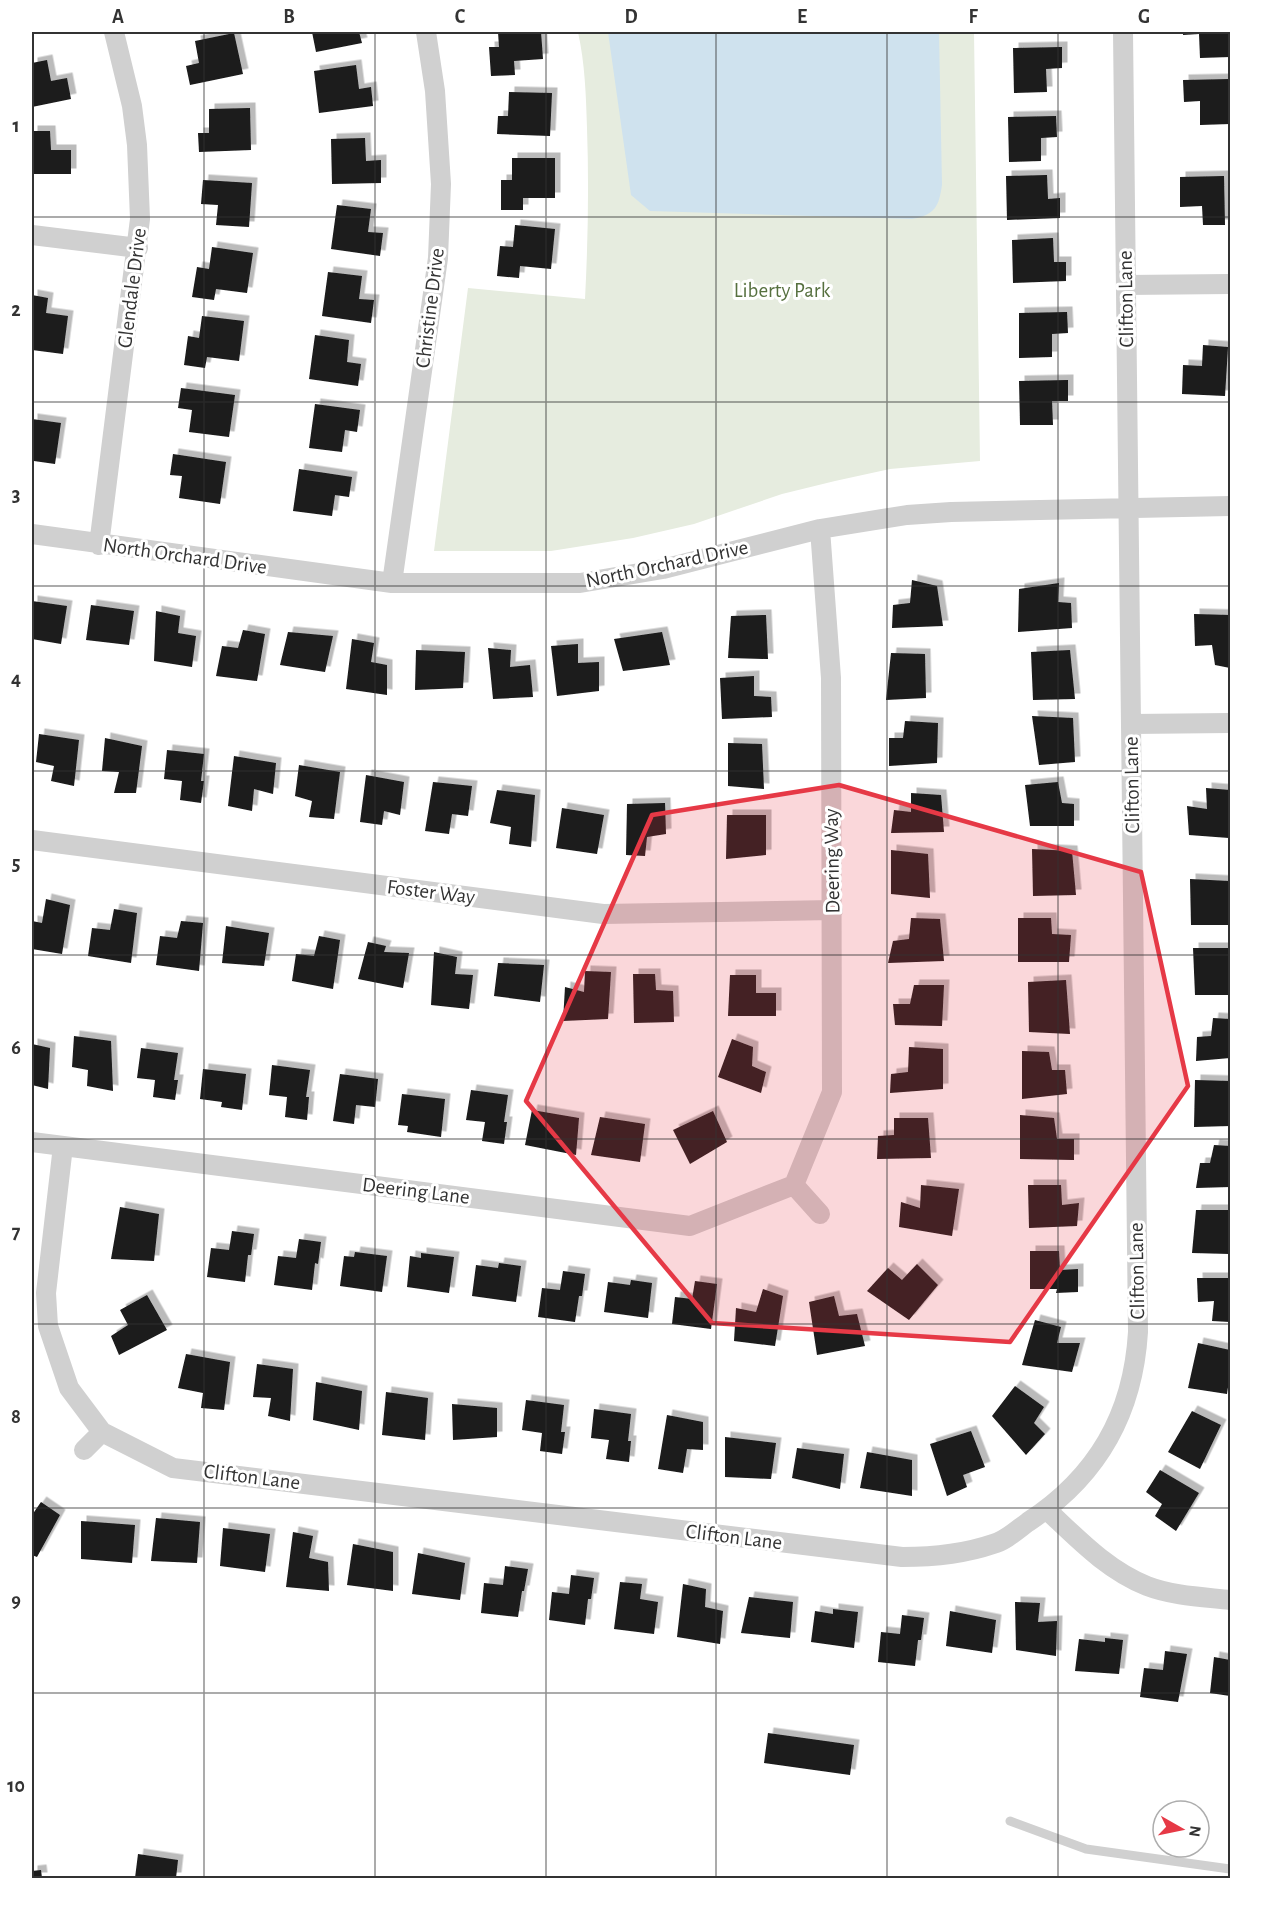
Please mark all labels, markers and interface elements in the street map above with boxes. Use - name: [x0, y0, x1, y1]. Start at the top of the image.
- text: A: [112, 7, 124, 27]
- text: B: [283, 7, 295, 27]
- text: C: [455, 7, 466, 27]
- text: D: [624, 7, 638, 27]
- text: E: [797, 7, 807, 27]
- text: F: [968, 7, 978, 27]
- text: G: [1138, 7, 1150, 27]
- text: 1: [12, 116, 20, 136]
- street label: Glendale Drive: [114, 227, 150, 349]
- street label: Christine Drive: [412, 247, 448, 369]
- street label: Clifton Lane: [1115, 250, 1137, 348]
- park label: Liberty Park: [734, 280, 831, 301]
- text: 2: [11, 300, 21, 320]
- text: 3: [12, 485, 20, 505]
- street label: North Orchard Drive: [102, 534, 268, 578]
- street label: North Orchard Drive: [584, 537, 750, 591]
- text: 4: [11, 669, 21, 689]
- street label: Clifton Lane: [1121, 736, 1143, 834]
- street label: Deering Way: [821, 808, 843, 914]
- text: 5: [12, 854, 20, 874]
- street label: Foster Way: [386, 876, 476, 908]
- text: 6: [11, 1038, 21, 1058]
- street label: Deering Lane: [361, 1174, 471, 1208]
- text: 7: [12, 1222, 21, 1242]
- street label: Clifton Lane: [1126, 1222, 1148, 1320]
- text: 8: [11, 1407, 21, 1427]
- street label: Clifton Lane: [202, 1461, 302, 1493]
- street label: Clifton Lane: [684, 1521, 784, 1553]
- text: 9: [11, 1591, 21, 1611]
- text: 10: [7, 1776, 25, 1796]
- north arrow: [1151, 1799, 1211, 1859]
- text: N: [1186, 1824, 1204, 1838]

